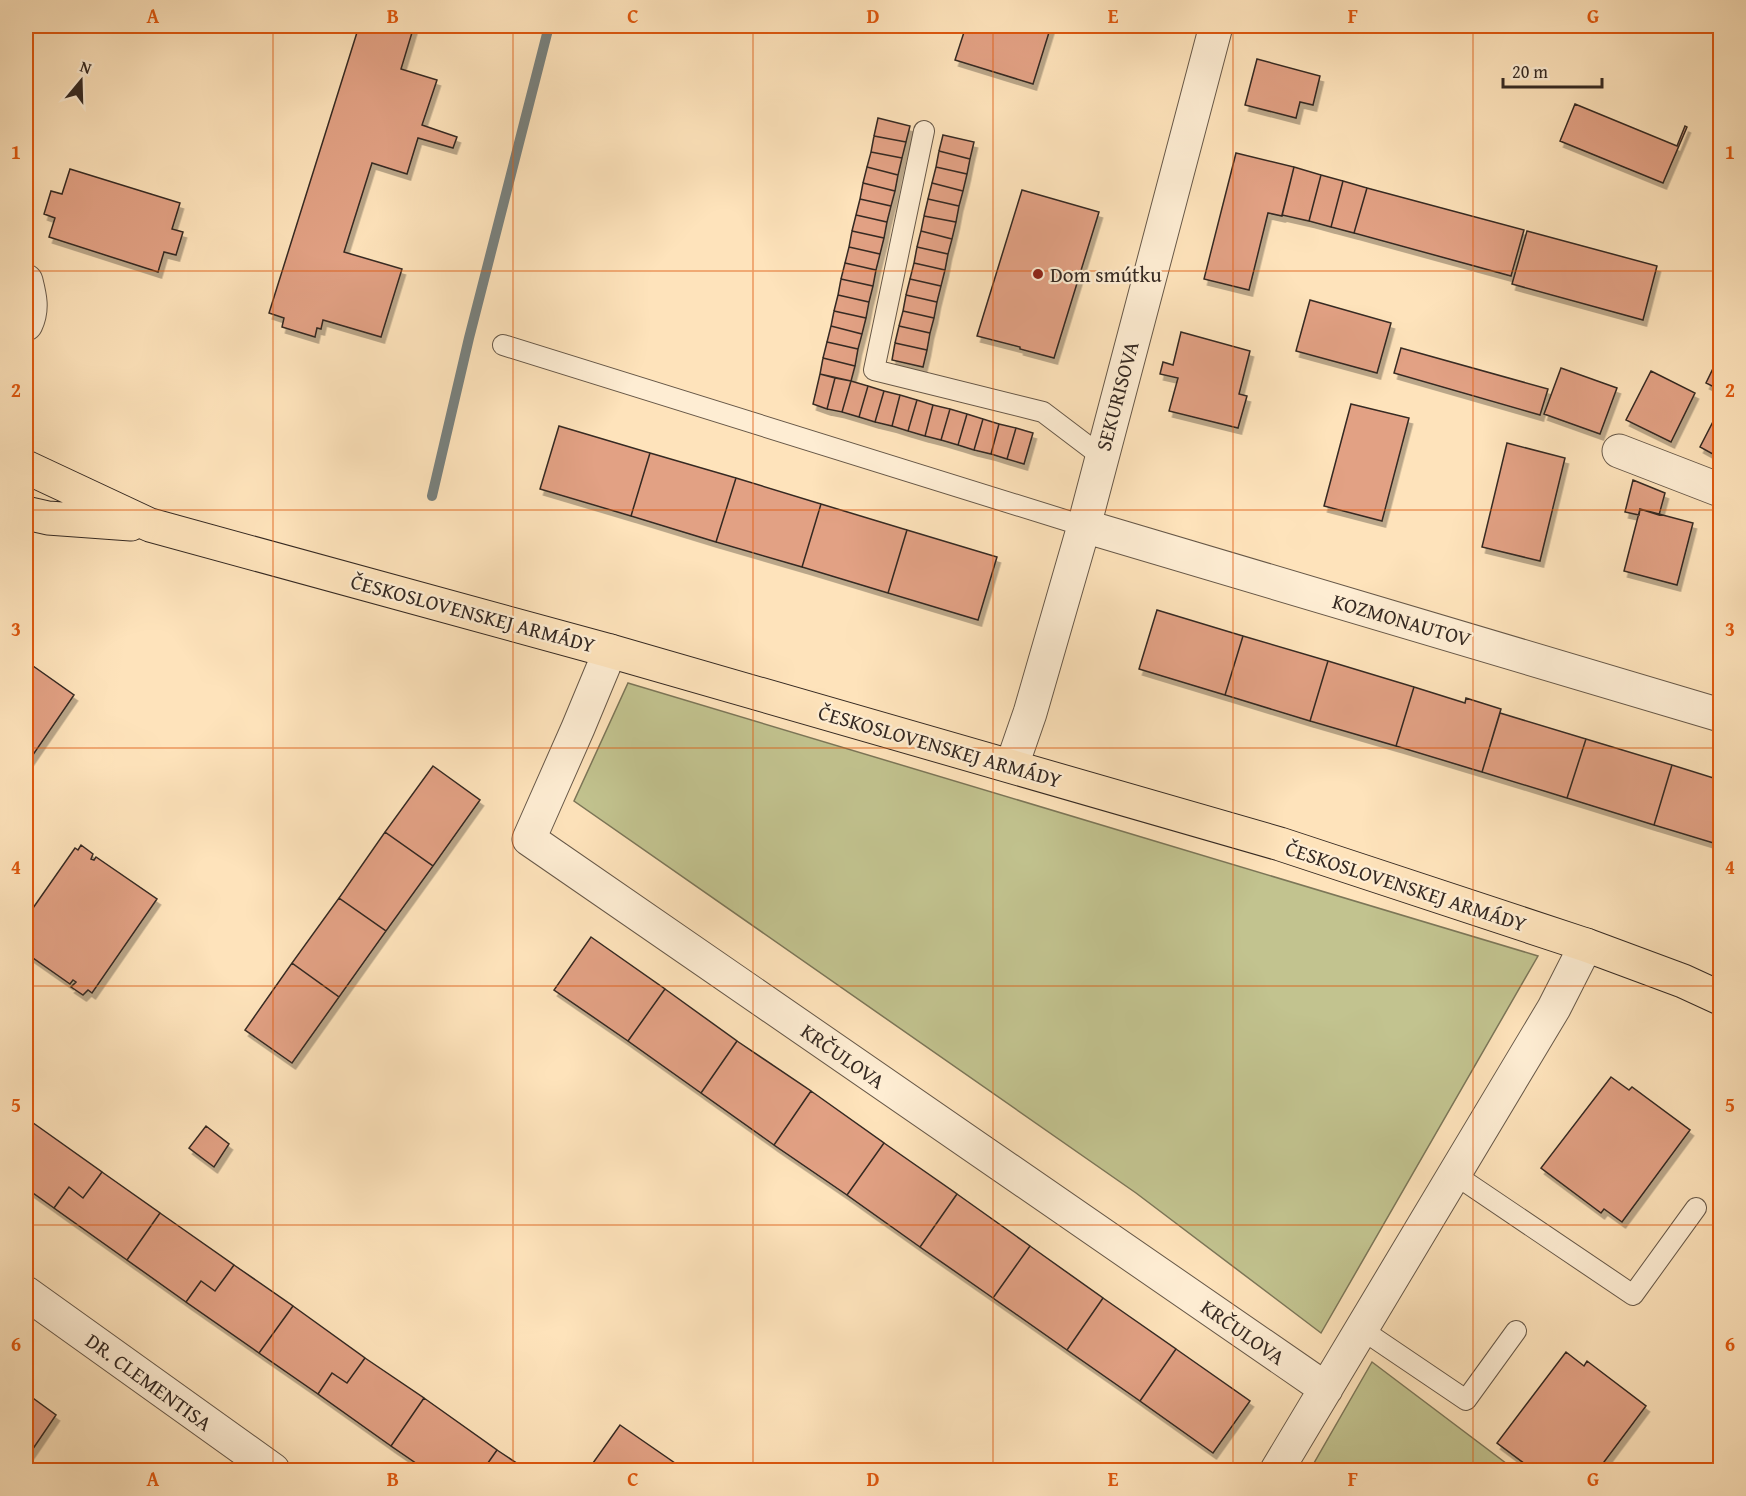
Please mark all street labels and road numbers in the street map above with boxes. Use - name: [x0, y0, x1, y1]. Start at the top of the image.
- street label: SEKURISOVA: [1087, 337, 1147, 454]
- street label: ČESKOSLOVENSKEJ ARMÁDY: [347, 565, 599, 661]
- street label: KOZMONAUTOV: [1329, 585, 1475, 655]
- street label: ČESKOSLOVENSKEJ ARMÁDY: [815, 696, 1066, 796]
- street label: ČESKOSLOVENSKEJ ARMÁDY: [1282, 832, 1531, 940]
- street label: KRČULOVA: [795, 1016, 892, 1097]
- street label: KRČULOVA: [1195, 1292, 1292, 1373]
- street label: DR. CLEMENTISA: [79, 1325, 219, 1439]

